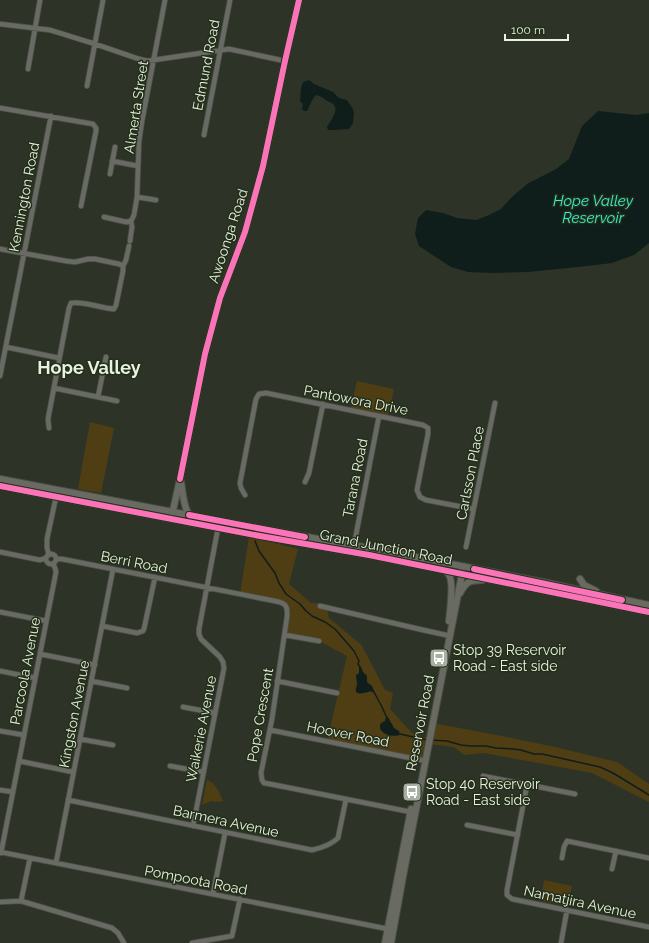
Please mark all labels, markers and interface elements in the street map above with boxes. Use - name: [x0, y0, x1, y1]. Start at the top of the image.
- scale bar: [505, 16, 568, 42]
- street label: Edmund Road: [189, 18, 223, 112]
- text: 100 m: [511, 23, 545, 37]
- street label: Almerta Street: [121, 59, 151, 155]
- street label: Kennington Road: [6, 141, 42, 253]
- street label: Awoonga Road: [205, 187, 251, 285]
- water label: Hope Valley Reservoir: [553, 192, 634, 227]
- district label: Hope Valley: [37, 357, 141, 378]
- street label: Pantowora Drive: [302, 382, 410, 418]
- street label: Carlsson Place: [453, 425, 487, 521]
- street label: Tarana Road: [339, 437, 371, 519]
- street label: Grand Junction Road: [318, 526, 454, 568]
- street label: Berri Road: [99, 548, 169, 576]
- street label: Parcoola Avenue: [7, 616, 43, 726]
- place label: Stop 39 Reservoir Road - East side: [453, 642, 566, 674]
- bus stop icon: Stop 39 Reservoir Road - East side: [428, 647, 450, 669]
- street label: Kingston Avenue: [56, 659, 92, 769]
- street label: Pope Crescent: [244, 666, 276, 763]
- street label: Waikerie Avenue: [183, 674, 219, 784]
- street label: Reservoir Road: [403, 674, 437, 772]
- street label: Hoover Road: [305, 718, 391, 750]
- place label: Stop 40 Reservoir Road - East side: [426, 776, 540, 808]
- bus stop icon: Stop 40 Reservoir Road - East side: [401, 781, 423, 803]
- street label: Barmera Avenue: [172, 802, 280, 840]
- street label: Pompoota Road: [143, 862, 249, 898]
- street label: Namatjira Avenue: [522, 882, 638, 922]

